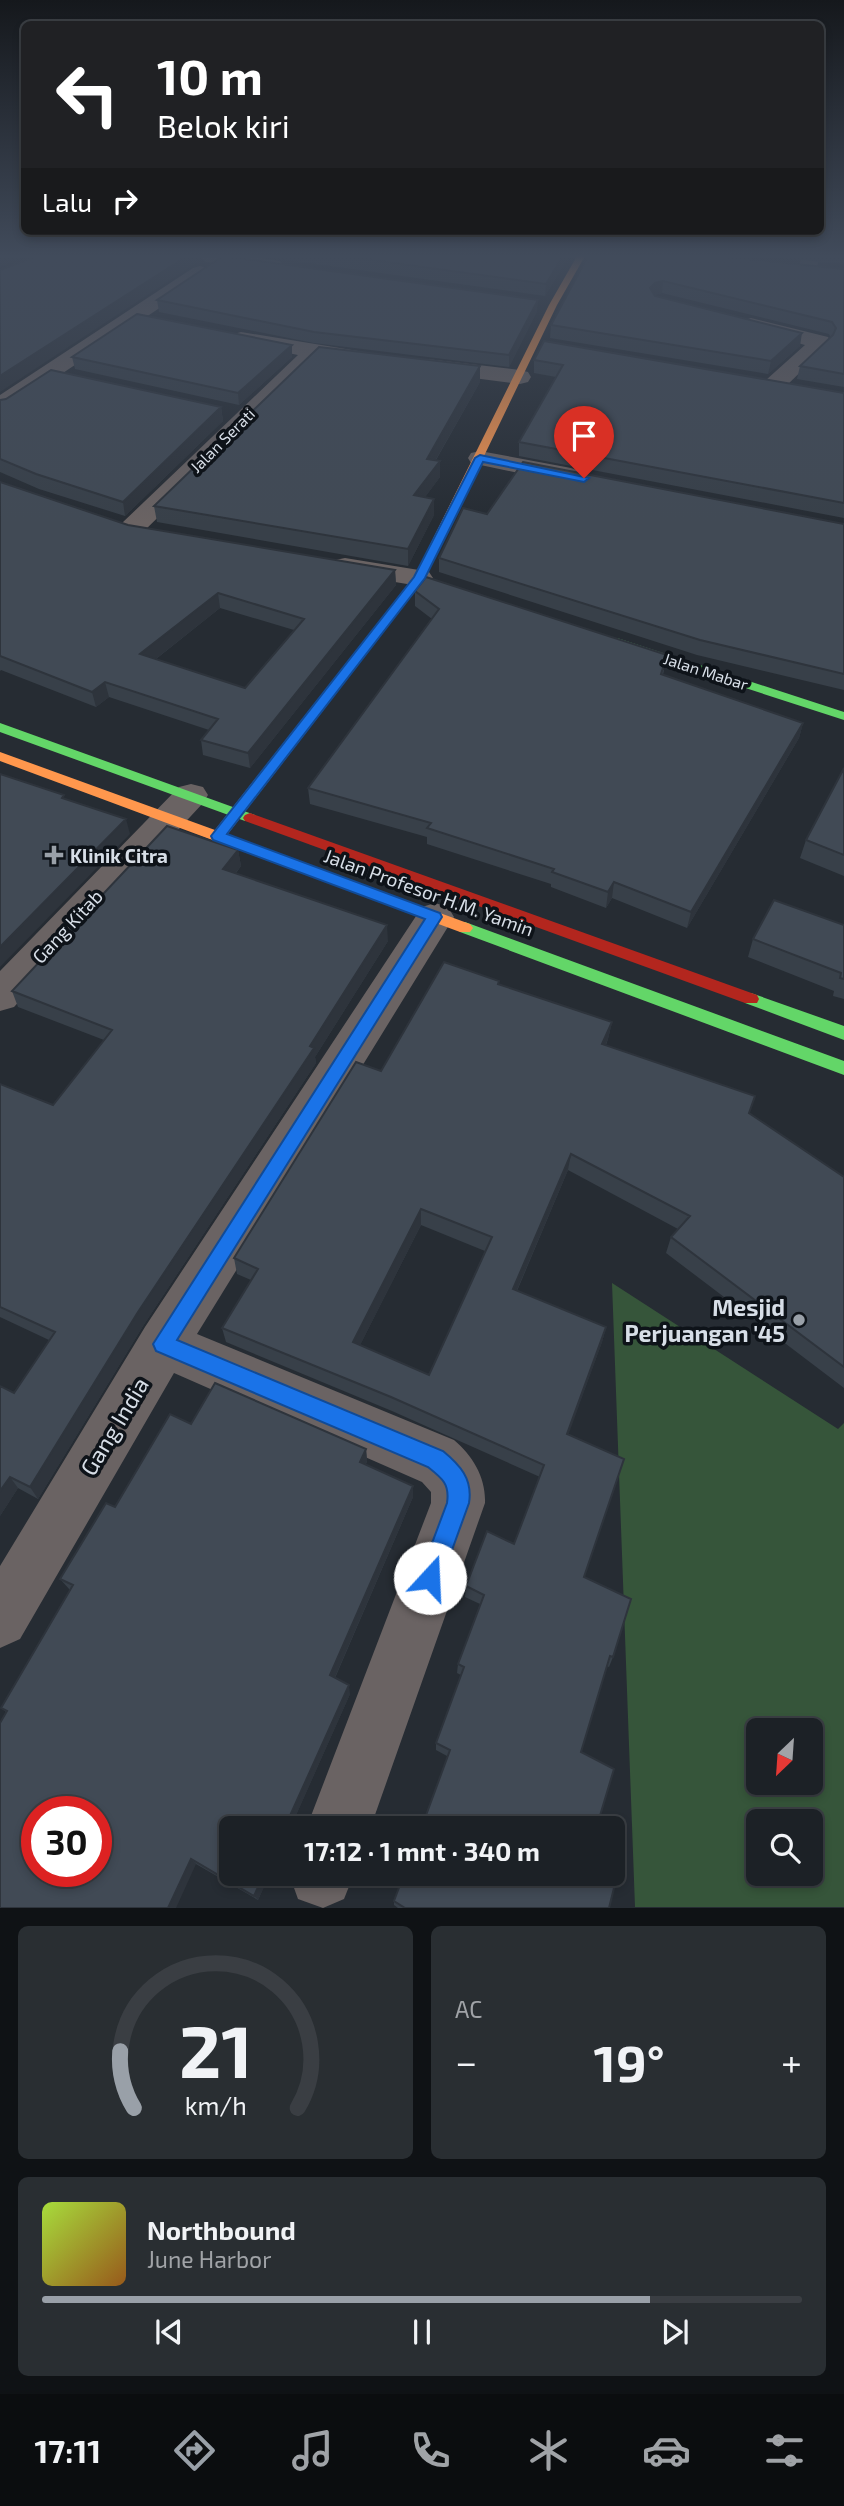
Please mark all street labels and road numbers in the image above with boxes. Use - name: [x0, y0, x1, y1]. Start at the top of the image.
- street label: Jalan Serati: [186, 404, 258, 476]
- street label: Jalan Mabar: [661, 648, 751, 694]
- street label: Jalan Profesor H.M. Yamin: [321, 843, 537, 941]
- street label: Gang Kitab: [27, 884, 107, 968]
- street label: Gang India: [74, 1372, 154, 1480]

